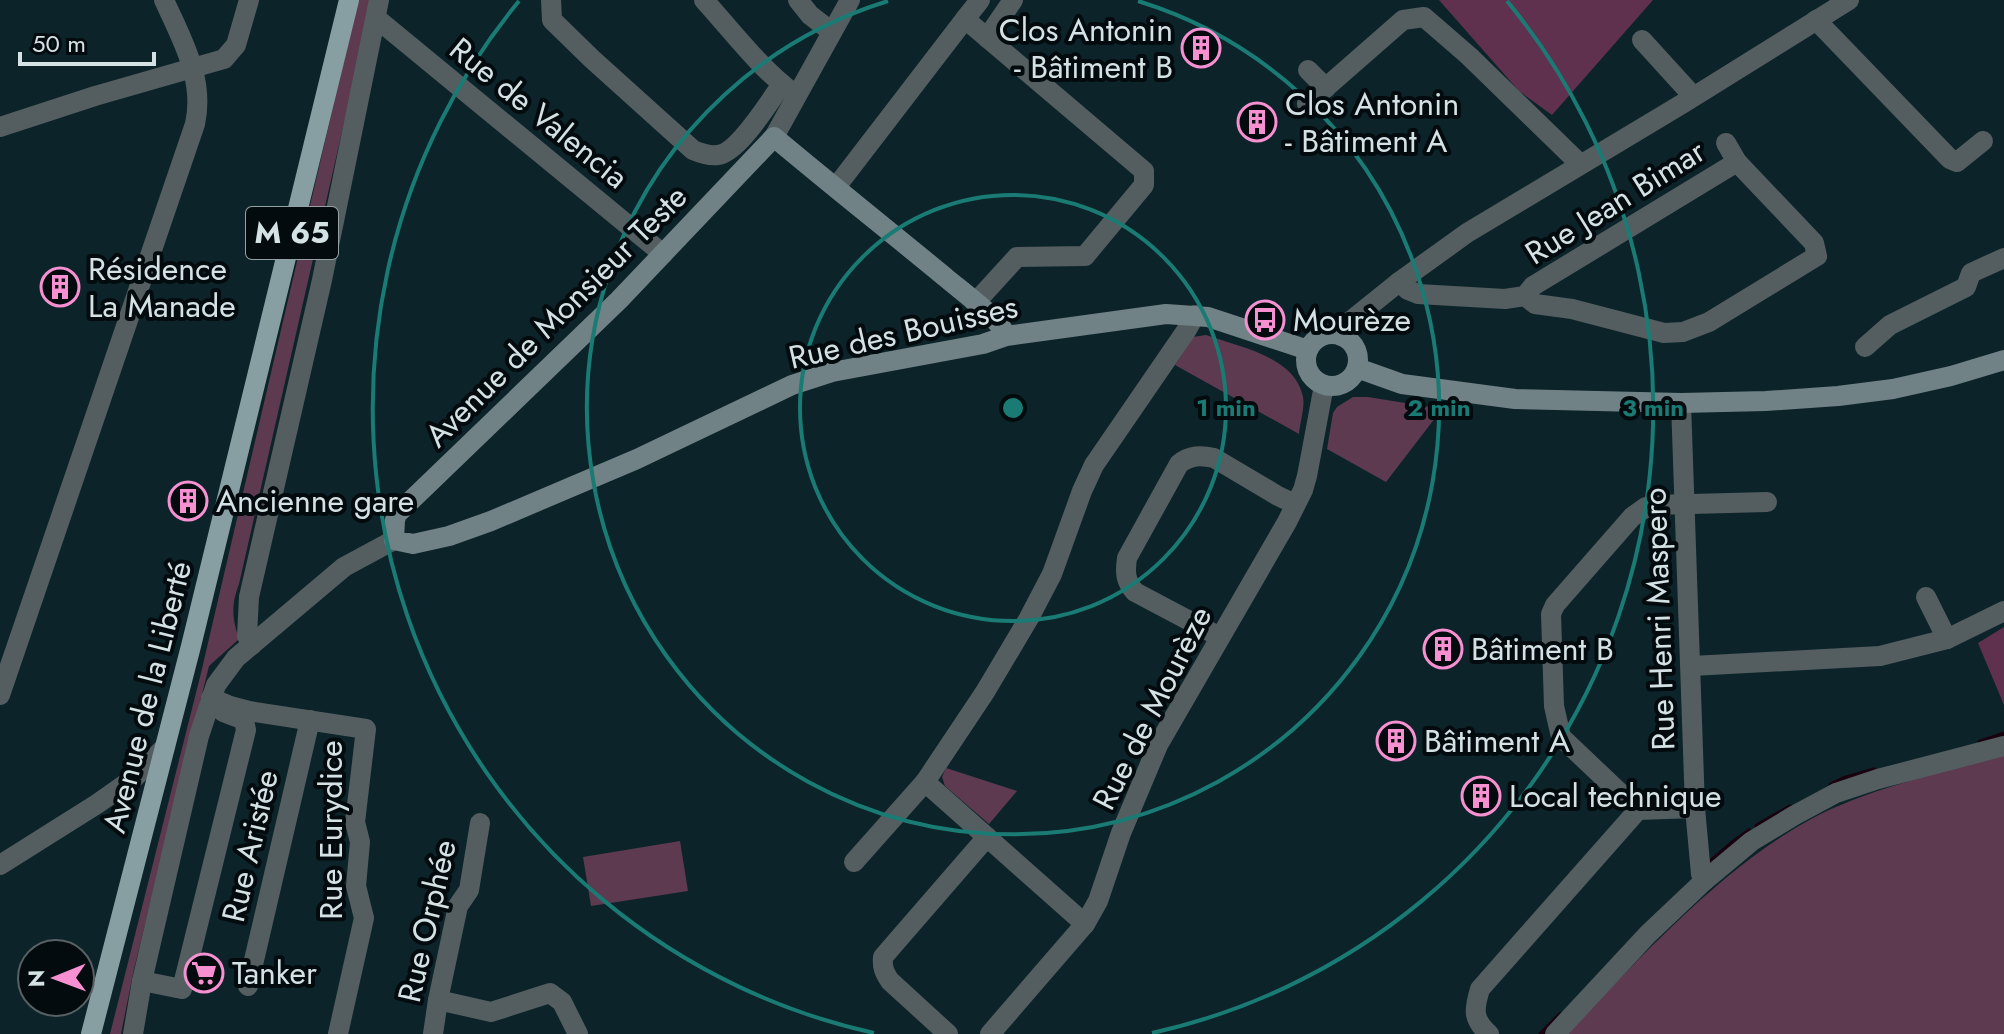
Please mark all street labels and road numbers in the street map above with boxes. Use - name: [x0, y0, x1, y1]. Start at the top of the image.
- street label: Rue de Valencia: [440, 27, 638, 199]
- street label: Rue Jean Bimar: [1516, 128, 1714, 276]
- street label: Avenue de Monsieur Teste: [415, 175, 697, 457]
- road number: M 65: [246, 207, 338, 259]
- street label: Rue des Bouisses: [784, 283, 1022, 381]
- street label: Rue Henri Maspero: [1631, 487, 1687, 751]
- street label: Avenue de la Liberté: [91, 556, 203, 838]
- street label: Rue de Mourèze: [1081, 598, 1223, 818]
- street label: Rue Eurydice: [308, 740, 354, 920]
- street label: Rue Aristée: [210, 765, 290, 927]
- street label: Rue Orphée: [386, 835, 468, 1007]

